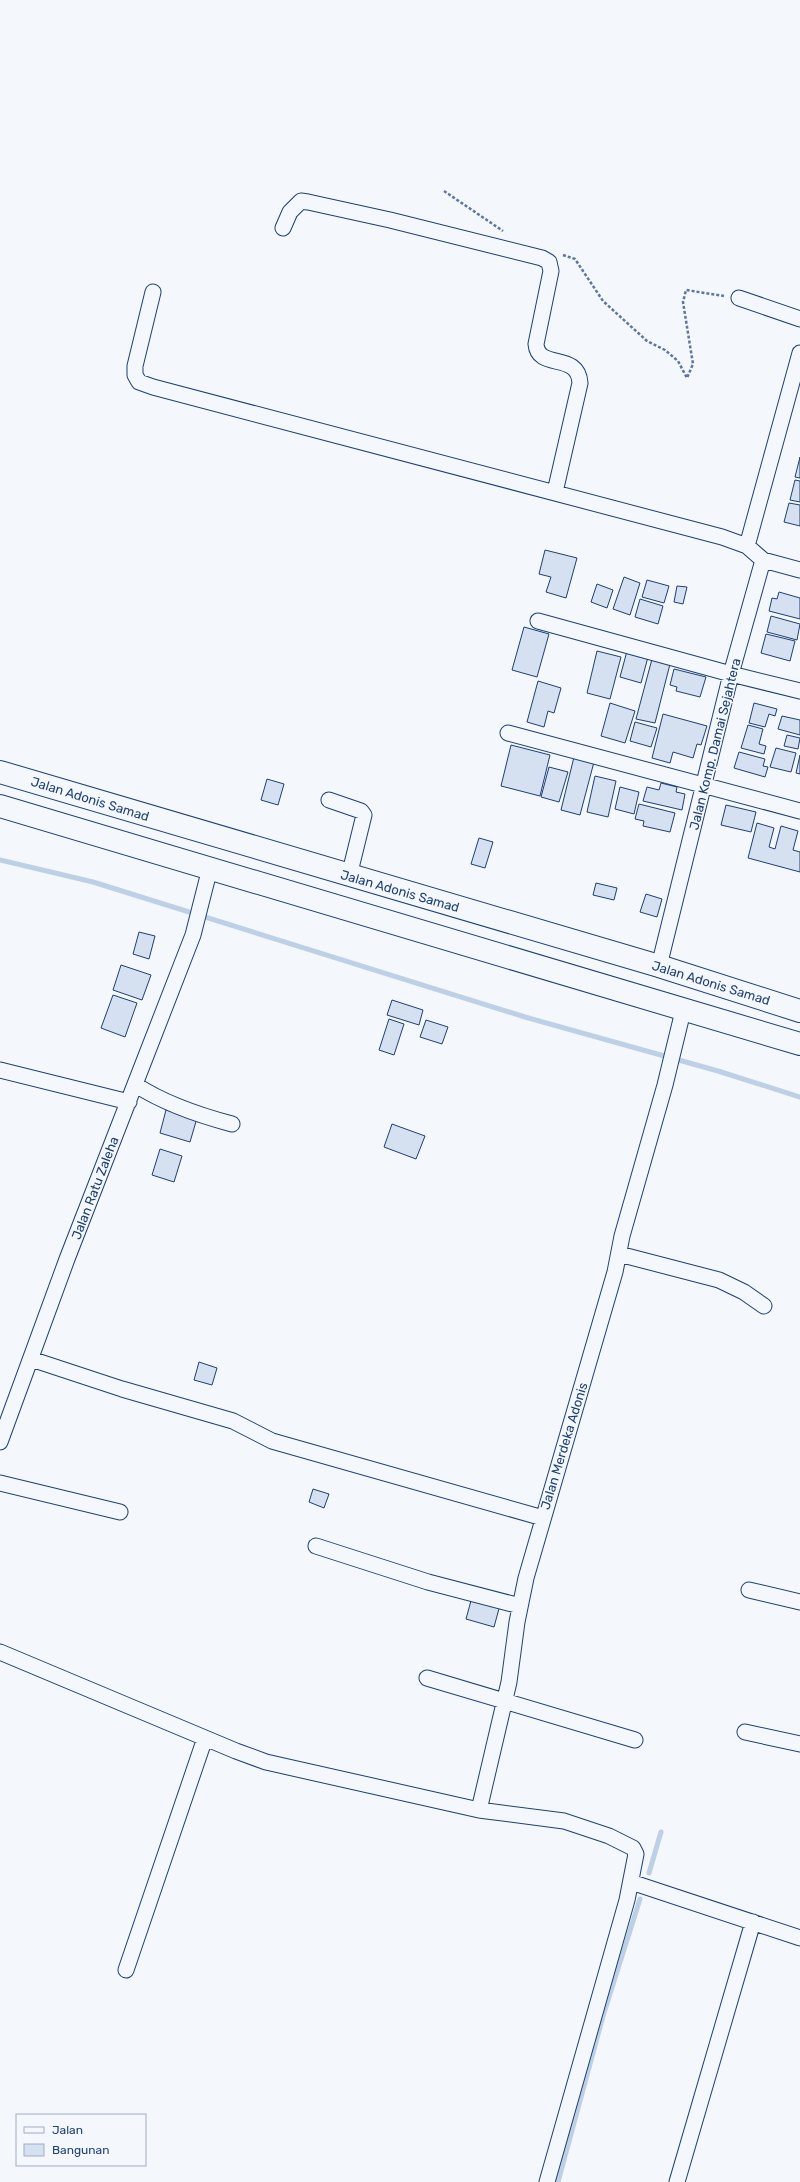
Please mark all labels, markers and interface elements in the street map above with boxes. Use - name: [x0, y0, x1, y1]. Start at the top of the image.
- street label: Jalan Komp. Damai Sejahtera: [686, 657, 744, 831]
- street label: Jalan Adonis Samad: [29, 774, 151, 824]
- street label: Jalan Adonis Samad: [339, 867, 461, 915]
- street label: Jalan Adonis Samad: [650, 958, 772, 1008]
- street label: Jalan Ratu Zaleha: [68, 1134, 122, 1242]
- street label: Jalan Merdeka Adonis: [537, 1380, 591, 1511]
- legend: [16, 2114, 146, 2166]
- text: Jalan: [52, 2123, 83, 2137]
- text: Bangunan: [52, 2143, 109, 2157]

